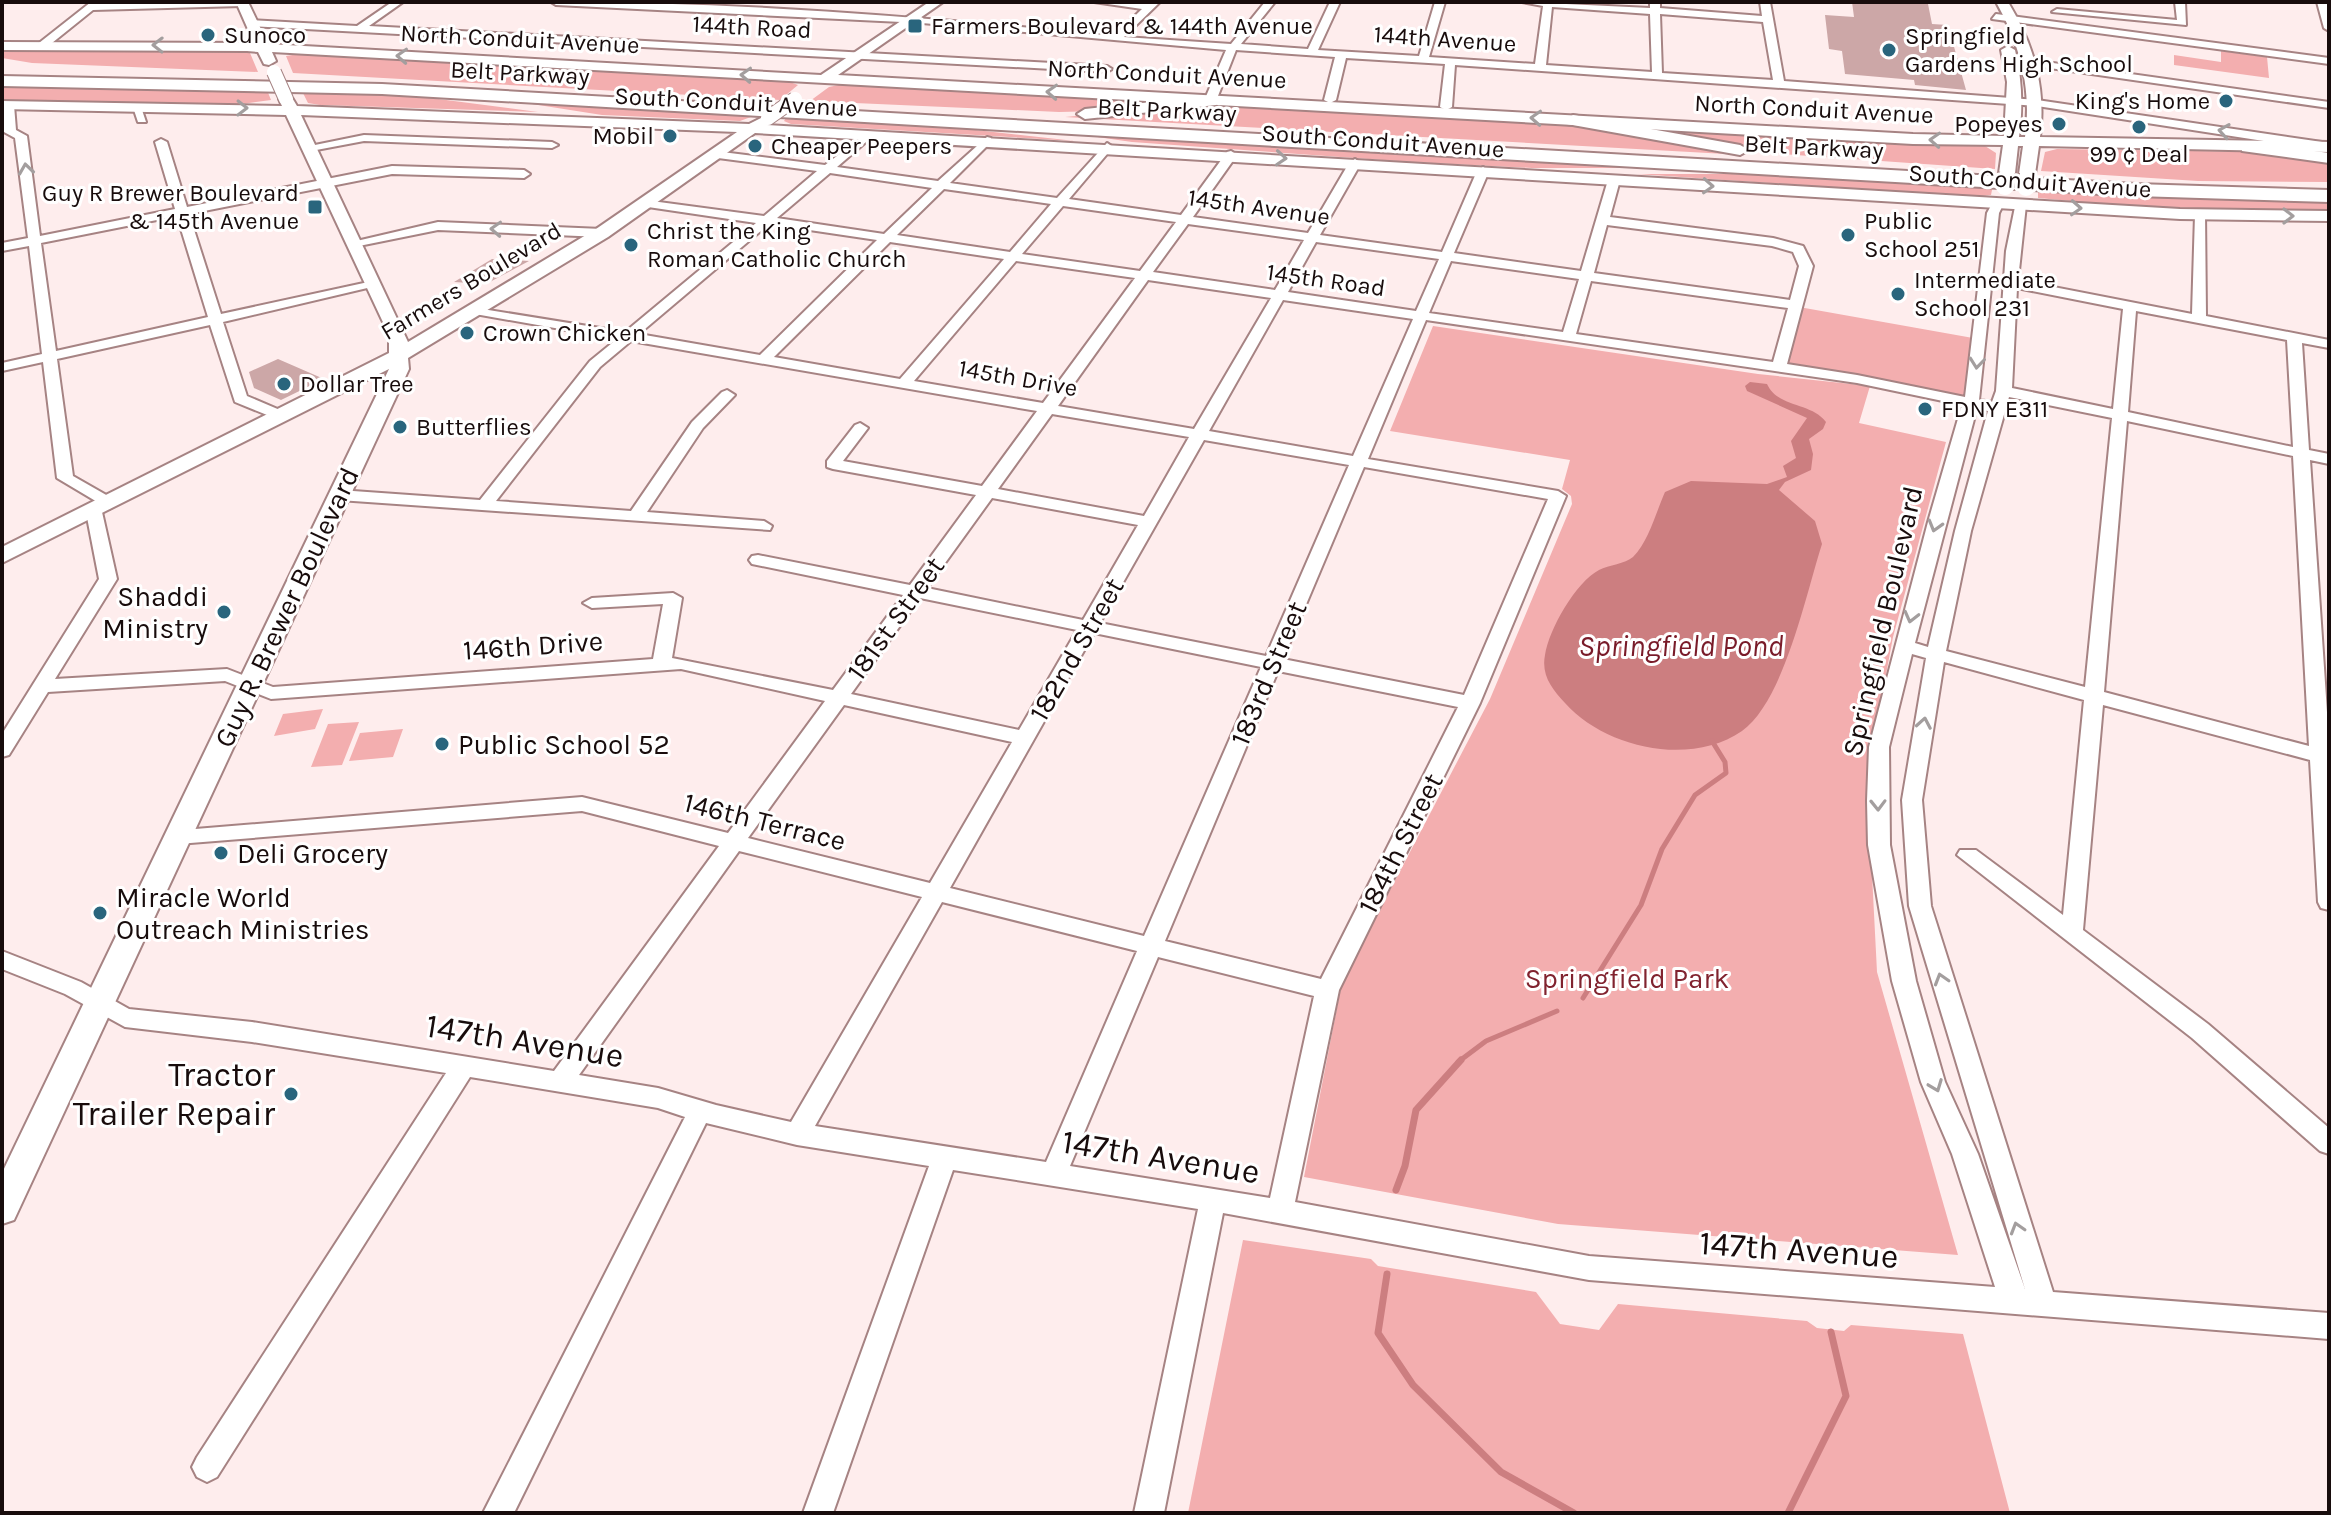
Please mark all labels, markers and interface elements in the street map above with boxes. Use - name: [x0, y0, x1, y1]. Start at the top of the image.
- street label: 144th Road: [692, 10, 812, 44]
- place label: Farmers Boulevard & 144th Avenue: [931, 12, 1313, 40]
- marker: Farmers Boulevard & 144th Avenue: [906, 17, 924, 35]
- street label: North Conduit Avenue: [400, 19, 640, 59]
- street label: 144th Avenue: [1373, 20, 1517, 58]
- place label: Sunoco: [224, 21, 306, 49]
- place label: Springfield Gardens High School: [1905, 22, 2133, 78]
- marker: Sunoco: [199, 26, 217, 44]
- one-way arrow: [151, 36, 164, 53]
- marker: Springfield Gardens High School: [1880, 41, 1898, 59]
- one-way arrow: [395, 48, 408, 65]
- street label: North Conduit Avenue: [1047, 54, 1287, 94]
- street label: Belt Parkway: [450, 55, 590, 91]
- one-way arrow: [739, 67, 752, 84]
- street label: South Conduit Avenue: [614, 82, 858, 122]
- one-way arrow: [1045, 84, 1058, 101]
- place label: King's Home: [2075, 87, 2210, 115]
- street label: North Conduit Avenue: [1694, 89, 1934, 129]
- street label: Belt Parkway: [1097, 92, 1237, 128]
- marker: King's Home: [2217, 92, 2235, 110]
- one-way arrow: [236, 99, 249, 117]
- one-way arrow: [1529, 110, 1542, 127]
- place label: Popeyes: [1954, 110, 2043, 138]
- marker: Popeyes: [2050, 115, 2068, 133]
- marker: 99 ¢ Deal: [2130, 118, 2148, 136]
- street label: South Conduit Avenue: [1261, 119, 1505, 163]
- place label: Mobil: [592, 122, 654, 150]
- one-way arrow: [2217, 123, 2231, 140]
- marker: Mobil: [661, 127, 679, 145]
- street label: Belt Parkway: [1744, 129, 1884, 165]
- place label: Cheaper Peepers: [771, 132, 952, 160]
- one-way arrow: [1928, 132, 1941, 149]
- marker: Cheaper Peepers: [746, 137, 764, 155]
- place label: 99 ¢ Deal: [2089, 140, 2189, 168]
- one-way arrow: [1275, 149, 1288, 166]
- street label: South Conduit Avenue: [1908, 159, 2152, 203]
- one-way arrow: [17, 162, 34, 175]
- one-way arrow: [1702, 177, 1715, 194]
- place label: Guy R Brewer Boulevard & 145th Avenue: [42, 179, 299, 235]
- street label: 145th Avenue: [1186, 183, 1332, 231]
- marker: Guy R Brewer Boulevard & 145th Avenue: [306, 198, 324, 216]
- one-way arrow: [2070, 199, 2083, 216]
- place label: Public School 251: [1864, 207, 1979, 263]
- one-way arrow: [2282, 207, 2295, 225]
- street label: Farmers Boulevard: [376, 216, 566, 346]
- place label: Christ the King Roman Catholic Church: [647, 217, 906, 273]
- one-way arrow: [489, 220, 502, 237]
- marker: Public School 251: [1839, 226, 1857, 244]
- marker: Christ the King Roman Catholic Church: [622, 236, 640, 254]
- street label: 145th Road: [1265, 258, 1387, 302]
- place label: Intermediate School 231: [1914, 266, 2056, 322]
- marker: Intermediate School 231: [1889, 285, 1907, 303]
- place label: Crown Chicken: [483, 319, 646, 347]
- marker: Crown Chicken: [458, 324, 476, 342]
- street label: 145th Drive: [956, 354, 1080, 402]
- one-way arrow: [1969, 357, 1986, 370]
- place label: Dollar Tree: [300, 370, 414, 398]
- marker: Dollar Tree: [275, 375, 293, 393]
- place label: FDNY E311: [1941, 395, 2048, 423]
- marker: FDNY E311: [1916, 400, 1934, 418]
- place label: Butterflies: [416, 413, 532, 441]
- marker: Butterflies: [391, 418, 409, 436]
- street label: Guy R. Brewer Boulevard: [207, 462, 366, 752]
- street label: Springfield Boulevard: [1835, 483, 1930, 759]
- one-way arrow: [1928, 518, 1944, 532]
- street label: 181st Street: [840, 550, 951, 686]
- street label: 182nd Street: [1022, 572, 1131, 727]
- place label: Shaddi Ministry: [102, 580, 208, 645]
- street label: 183rd Street: [1223, 596, 1314, 750]
- marker: Shaddi Ministry: [215, 603, 233, 621]
- one-way arrow: [1904, 610, 1921, 624]
- street label: 146th Drive: [462, 624, 604, 667]
- water label: Springfield Pond: [1578, 628, 1784, 664]
- one-way arrow: [1915, 717, 1932, 730]
- place label: Public School 52: [458, 728, 670, 761]
- marker: Public School 52: [433, 735, 451, 753]
- street label: 184th Street: [1351, 768, 1450, 919]
- street label: 146th Terrace: [680, 785, 849, 858]
- one-way arrow: [1869, 799, 1886, 812]
- place label: Deli Grocery: [237, 837, 388, 870]
- marker: Deli Grocery: [212, 844, 230, 862]
- place label: Miracle World Outreach Ministries: [116, 881, 370, 946]
- marker: Miracle World Outreach Ministries: [91, 904, 109, 922]
- park label: Springfield Park: [1525, 962, 1729, 995]
- one-way arrow: [1934, 973, 1950, 987]
- street label: 147th Avenue: [423, 1006, 626, 1076]
- place label: Tractor Trailer Repair: [73, 1055, 276, 1134]
- one-way arrow: [1926, 1078, 1943, 1092]
- marker: Tractor Trailer Repair: [282, 1085, 300, 1103]
- street label: 147th Avenue: [1059, 1122, 1262, 1192]
- one-way arrow: [2010, 1221, 2026, 1235]
- street label: 147th Avenue: [1698, 1223, 1900, 1277]

